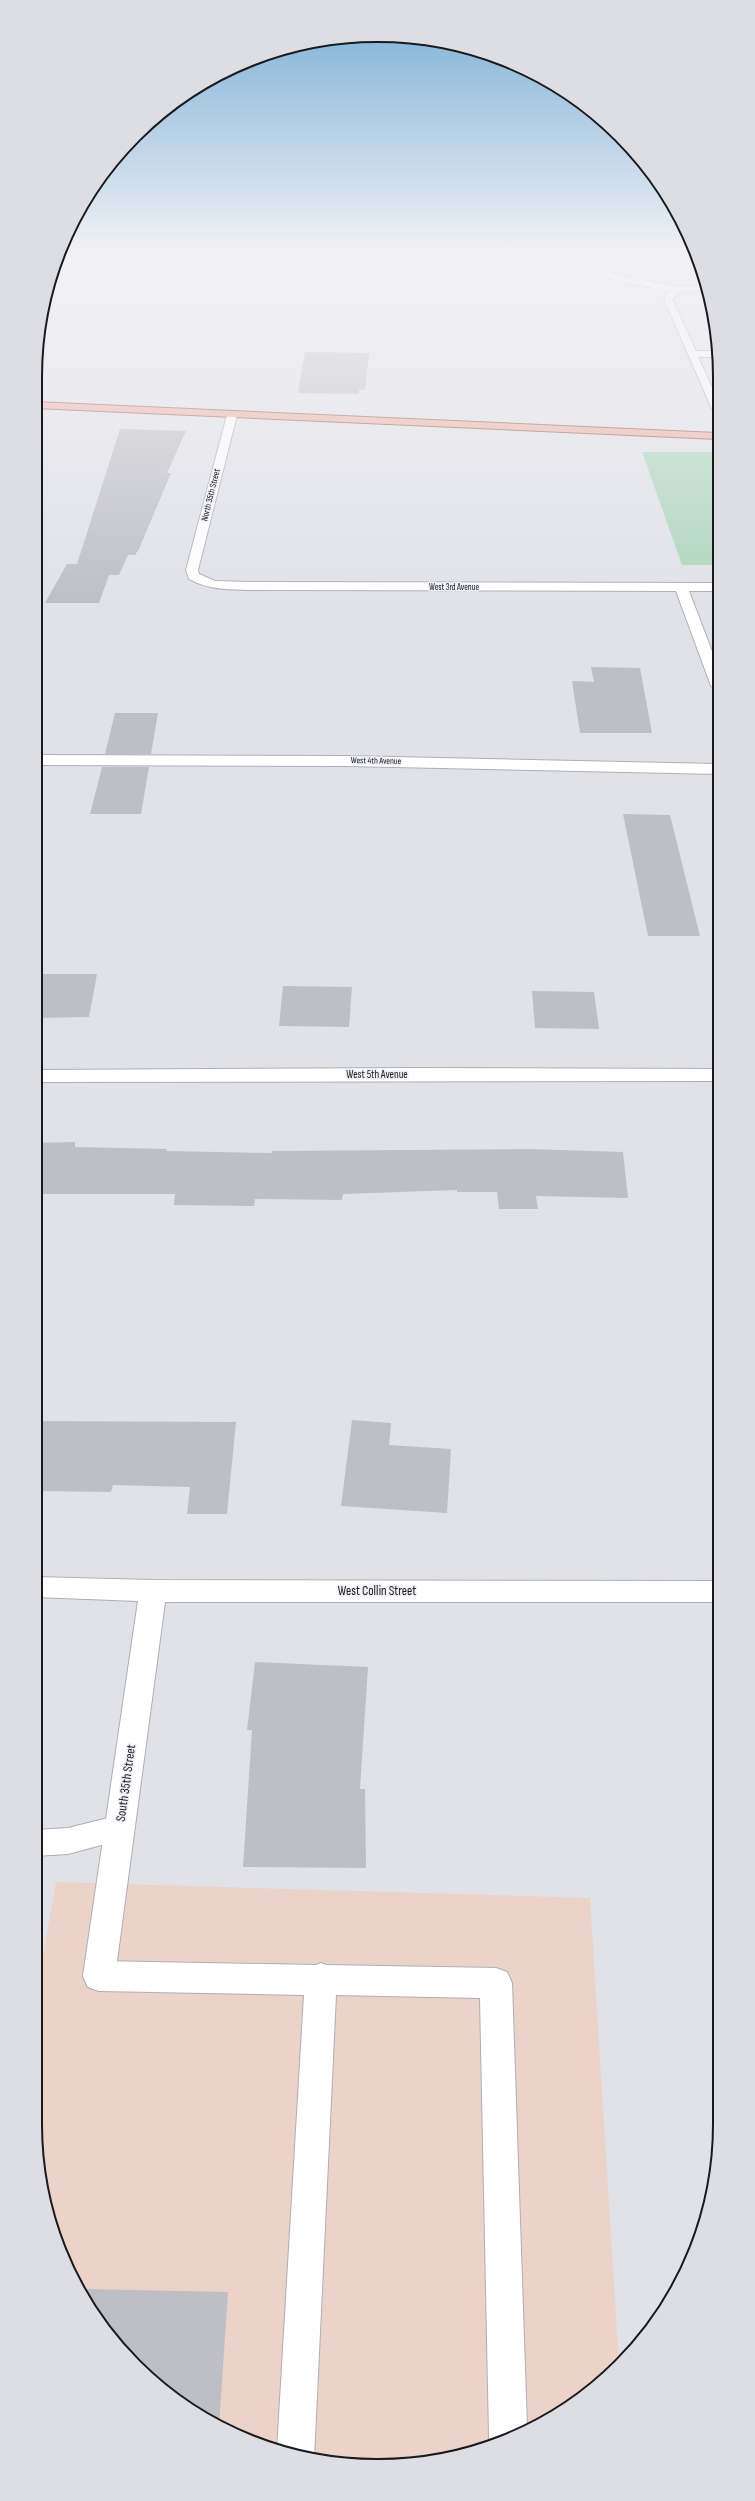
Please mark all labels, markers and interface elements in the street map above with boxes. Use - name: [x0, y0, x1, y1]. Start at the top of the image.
- street label: North 35th Street: [199, 467, 223, 522]
- street label: West 3rd Avenue: [429, 582, 479, 593]
- street label: West 4th Avenue: [351, 755, 402, 767]
- street label: West 5th Avenue: [346, 1068, 408, 1081]
- street label: West Collin Street: [338, 1583, 416, 1599]
- street label: South 35th Street: [113, 1743, 139, 1823]

